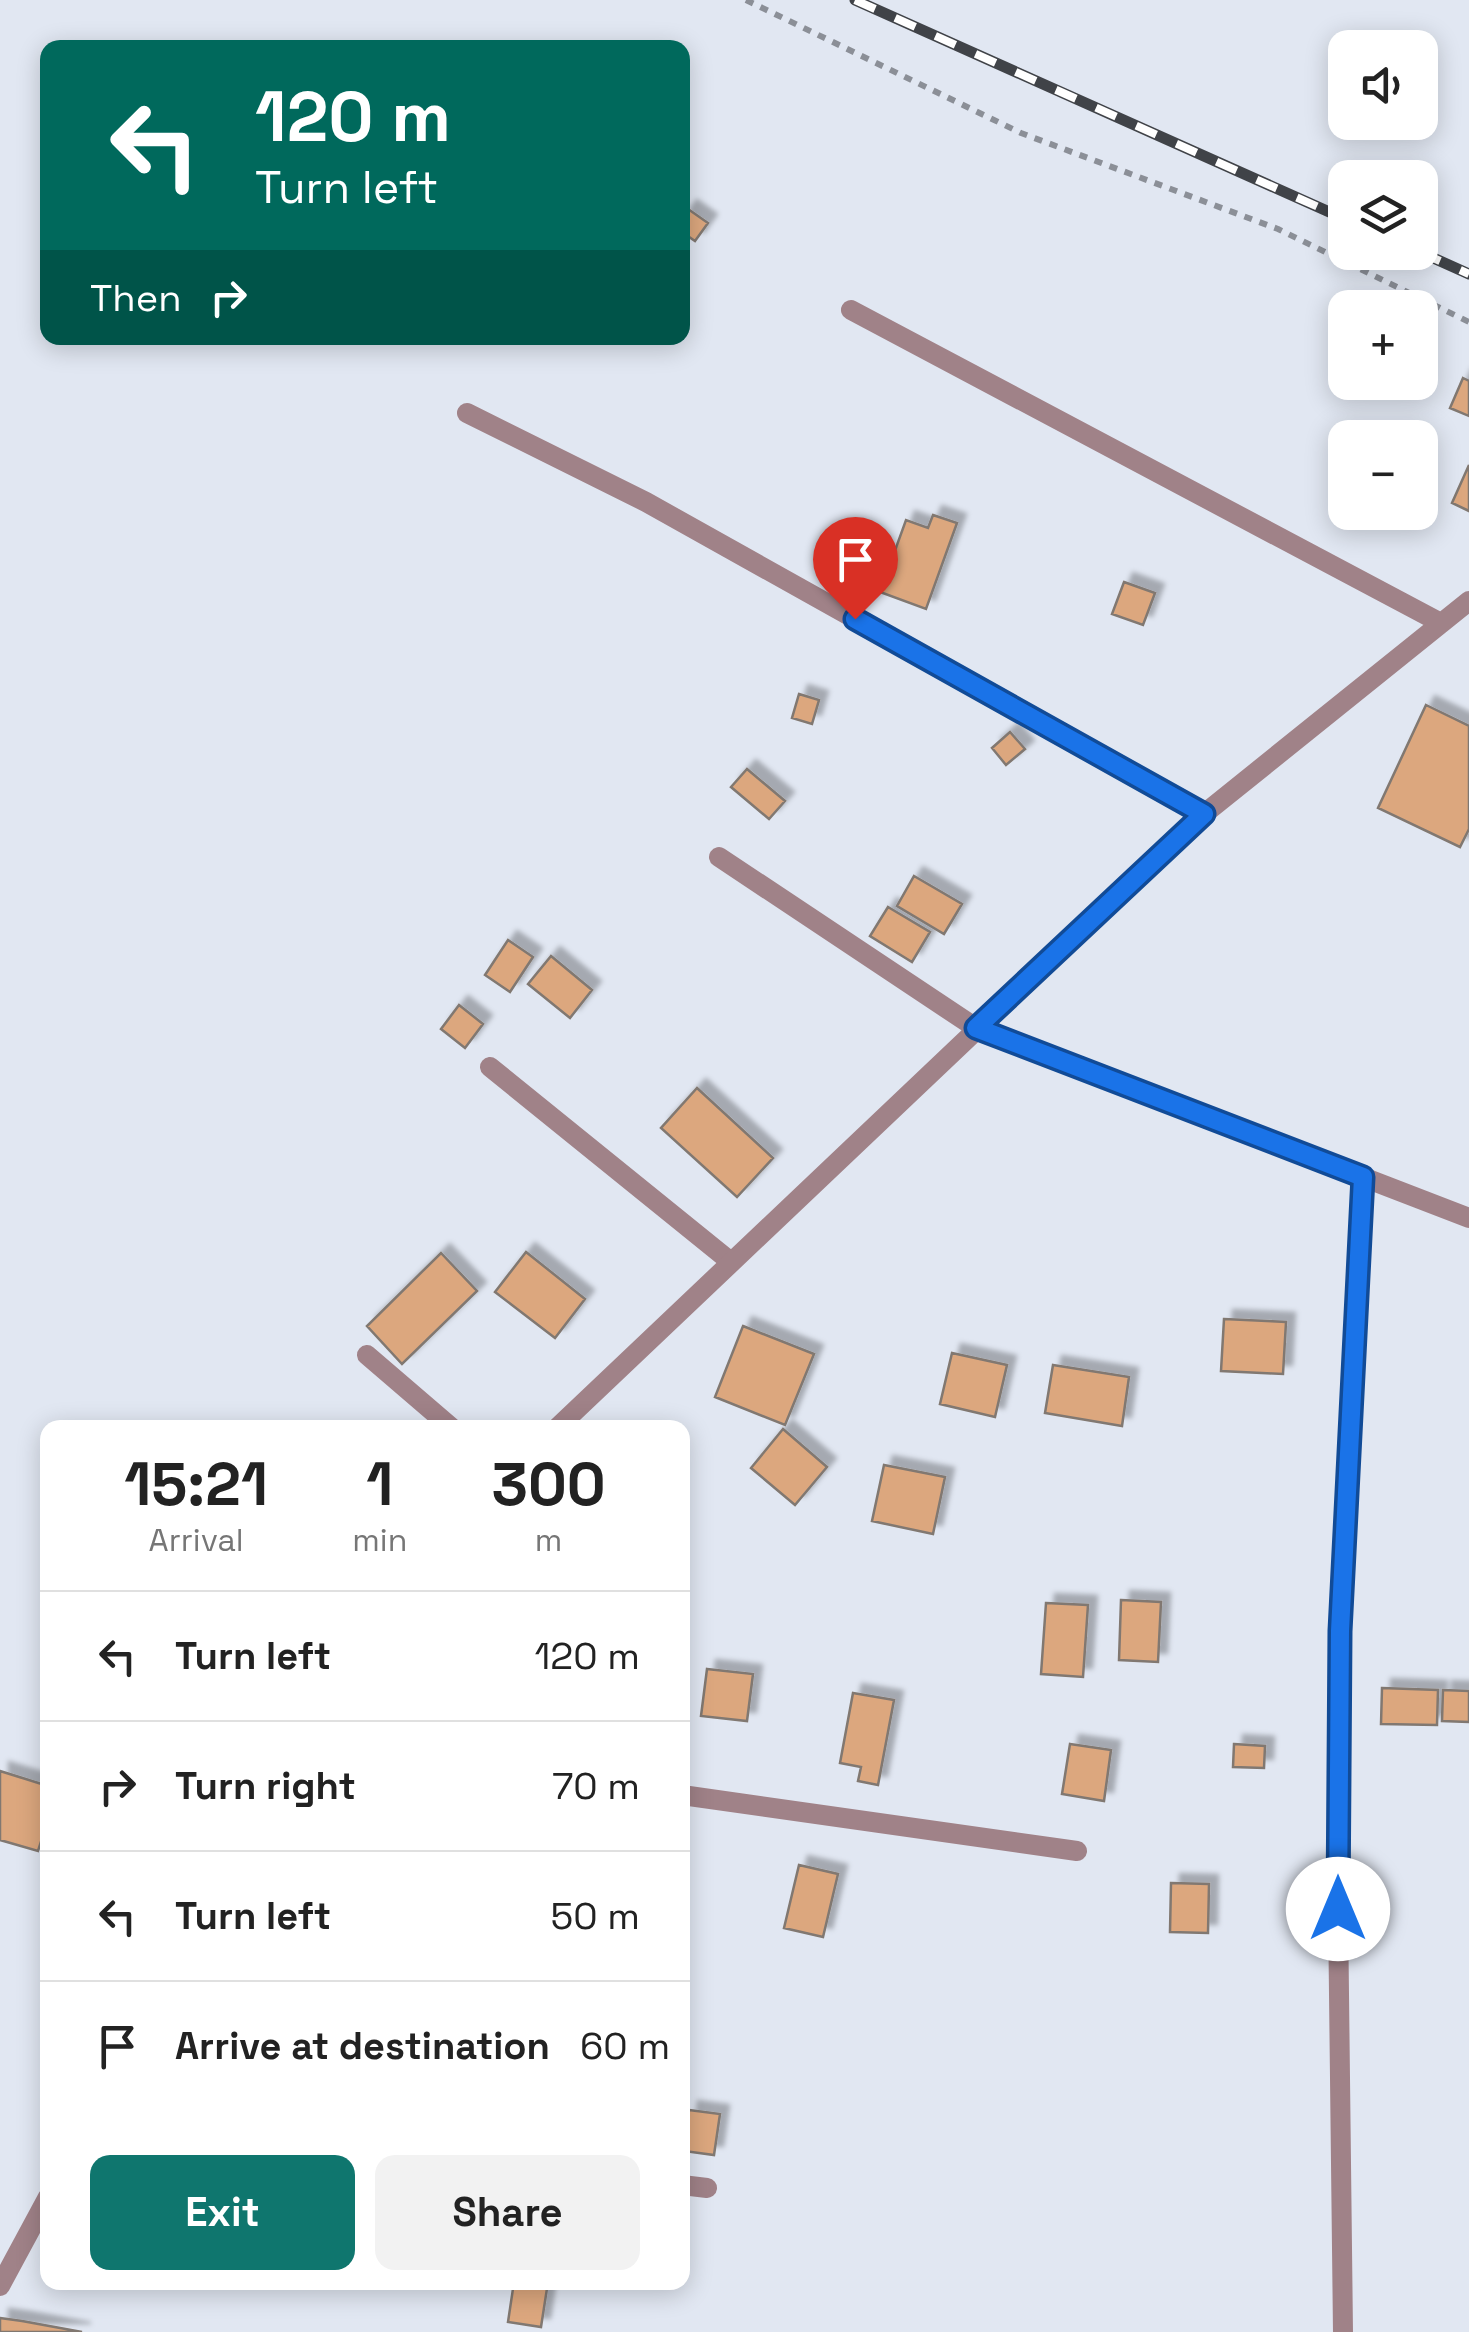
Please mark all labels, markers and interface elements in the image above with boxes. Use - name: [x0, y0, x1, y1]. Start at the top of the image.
- map controls: [1328, 30, 1438, 530]
- button: sound: [1328, 30, 1438, 140]
- text: 120 m: [255, 72, 451, 161]
- icon: left: [90, 80, 220, 210]
- text: Turn left: [255, 159, 438, 216]
- button: layers: [1328, 160, 1438, 270]
- icon: right: [201, 270, 256, 325]
- text: Then: [90, 274, 181, 322]
- button: +: [1328, 290, 1438, 400]
- button: −: [1328, 420, 1438, 530]
- pin: [813, 517, 898, 620]
- icon: arrive: [828, 532, 883, 587]
- text: 15:21: [124, 1446, 268, 1523]
- text: 1: [366, 1446, 393, 1523]
- text: 300: [492, 1446, 606, 1523]
- text: Arrival: [149, 1520, 244, 1560]
- text: min: [352, 1520, 407, 1560]
- text: m: [535, 1520, 562, 1560]
- icon: left: [90, 1629, 145, 1684]
- text: Turn left: [175, 1632, 331, 1680]
- text: 120 m: [534, 1632, 640, 1680]
- icon: right: [90, 1759, 145, 1814]
- text: Turn right: [175, 1762, 356, 1810]
- text: 70 m: [552, 1762, 640, 1810]
- position arrow: [1286, 1857, 1390, 1961]
- icon: left: [90, 1889, 145, 1944]
- text: Turn left: [175, 1892, 331, 1940]
- text: 50 m: [550, 1892, 640, 1940]
- icon: arrive: [90, 2019, 145, 2074]
- text: Arrive at destination: [175, 2022, 550, 2070]
- text: 60 m: [580, 2022, 670, 2070]
- button: Exit: [90, 2155, 355, 2270]
- button: Share: [375, 2155, 640, 2270]

